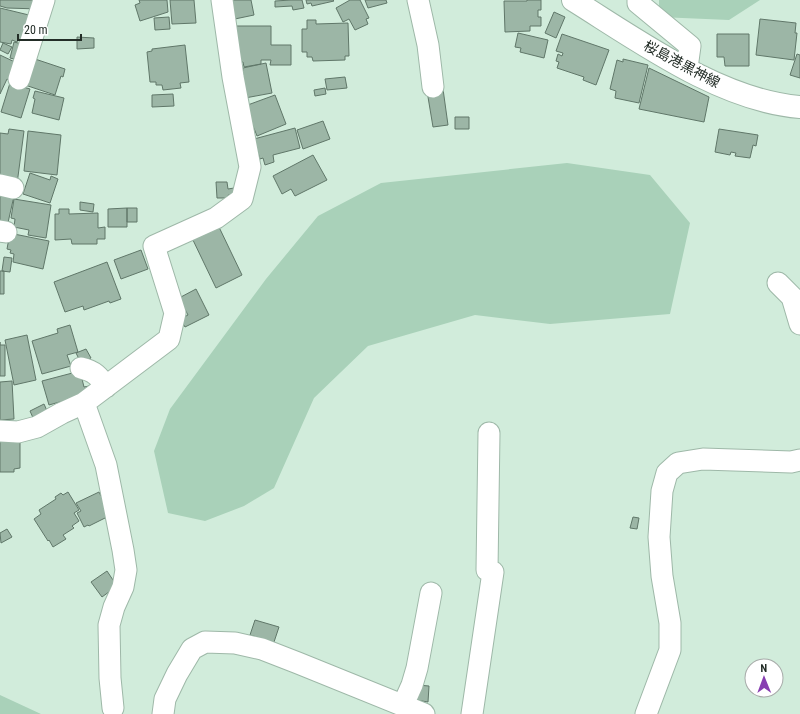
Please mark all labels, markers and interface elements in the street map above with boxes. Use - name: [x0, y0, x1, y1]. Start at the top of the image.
- scale bar: [18, 16, 81, 42]
- text: 20 m: [24, 23, 48, 37]
- street label: 桜島港黒神線: [641, 37, 723, 91]
- north arrow: [744, 658, 784, 698]
- text: N: [760, 662, 768, 675]

